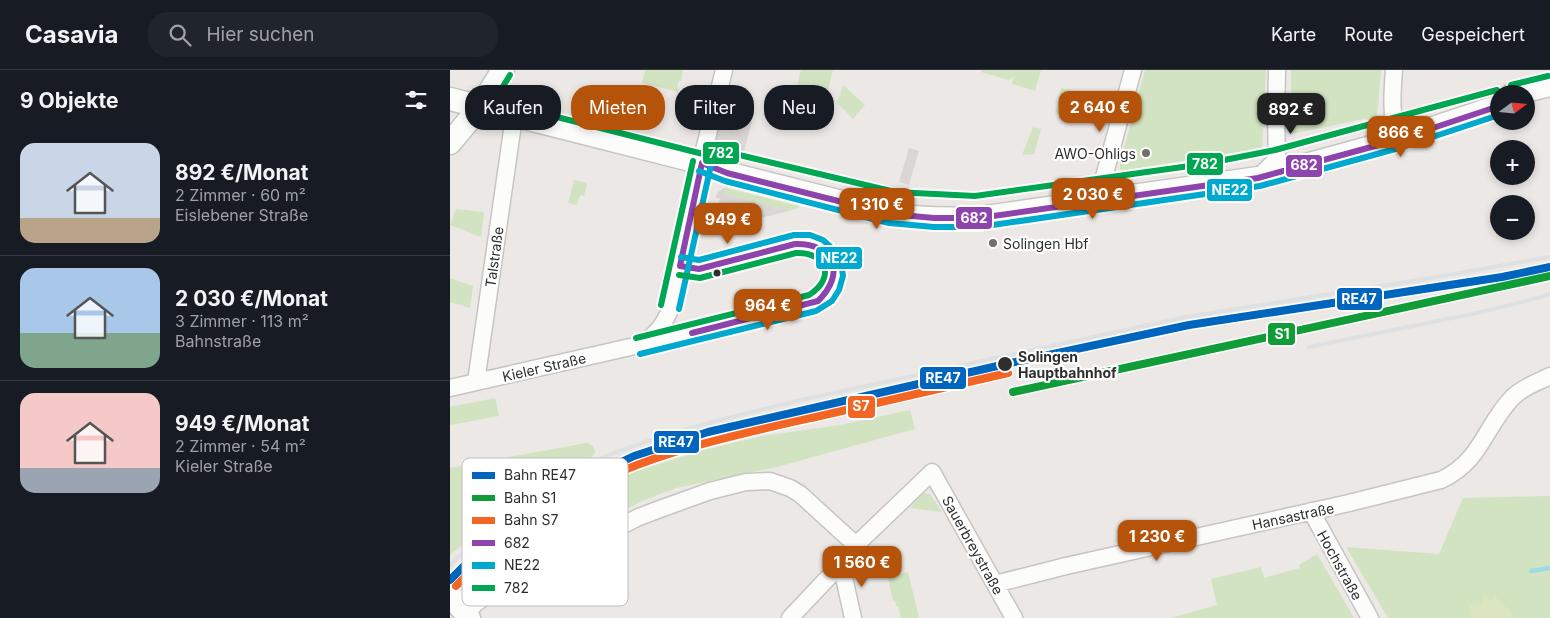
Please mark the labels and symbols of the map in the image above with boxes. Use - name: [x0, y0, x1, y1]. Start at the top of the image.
- north arrow: [1490, 85, 1535, 130]
- pin: 2 640 €: [1054, 90, 1146, 133]
- pin: 892 €: [1256, 92, 1326, 135]
- pin: 866 €: [1366, 116, 1436, 158]
- line badge: 782: [702, 141, 740, 165]
- text: 782: [708, 144, 734, 161]
- place label: AWO-Ohligs: [1054, 145, 1136, 162]
- marker: AWO-Ohligs: [1140, 147, 1152, 159]
- line badge: 782: [1186, 152, 1224, 176]
- line badge: 682: [1285, 154, 1323, 178]
- text: 782: [1192, 155, 1218, 172]
- text: 682: [1290, 156, 1318, 173]
- pin: 2 030 €: [1047, 178, 1139, 220]
- line badge: NE22: [1206, 178, 1253, 202]
- text: NE22: [1212, 181, 1249, 198]
- pin: 1 310 €: [831, 188, 923, 230]
- pin: 949 €: [693, 202, 763, 245]
- line badge: 682: [955, 206, 993, 230]
- text: 682: [960, 209, 988, 226]
- street label: Talstraße: [481, 226, 507, 288]
- place label: Solingen Hbf: [1003, 235, 1089, 252]
- marker: Solingen Hbf: [987, 237, 999, 249]
- line badge: NE22: [815, 246, 863, 270]
- text: NE22: [821, 249, 858, 266]
- unlabelled marker: [712, 268, 722, 278]
- line badge: RE47: [1336, 287, 1383, 311]
- pin: 964 €: [733, 288, 803, 331]
- text: RE47: [1341, 290, 1377, 307]
- line badge: S1: [1267, 322, 1296, 346]
- text: S1: [1274, 325, 1290, 342]
- place label: Solingen Hauptbahnhof: [1018, 348, 1117, 381]
- street label: Kieler Straße: [500, 349, 588, 385]
- marker: Solingen Hauptbahnhof: [996, 355, 1014, 373]
- line badge: RE47: [919, 366, 967, 390]
- text: RE47: [925, 369, 961, 386]
- line badge: S7: [847, 395, 876, 419]
- text: S7: [852, 397, 870, 414]
- line badge: RE47: [653, 430, 700, 454]
- text: RE47: [658, 433, 694, 450]
- legend: [462, 458, 628, 606]
- text: Bahn RE47: [504, 466, 576, 483]
- text: Bahn S1: [504, 489, 556, 506]
- street label: Sauerbreystraße: [939, 493, 1007, 597]
- street label: Hansastraße: [1250, 499, 1336, 533]
- text: Bahn S7: [504, 511, 558, 528]
- pin: 1 230 €: [1111, 520, 1203, 562]
- street label: Hochstraße: [1314, 527, 1366, 603]
- text: 682: [504, 534, 530, 551]
- pin: 1 560 €: [816, 546, 908, 588]
- text: NE22: [504, 556, 540, 573]
- text: 782: [504, 579, 529, 596]

